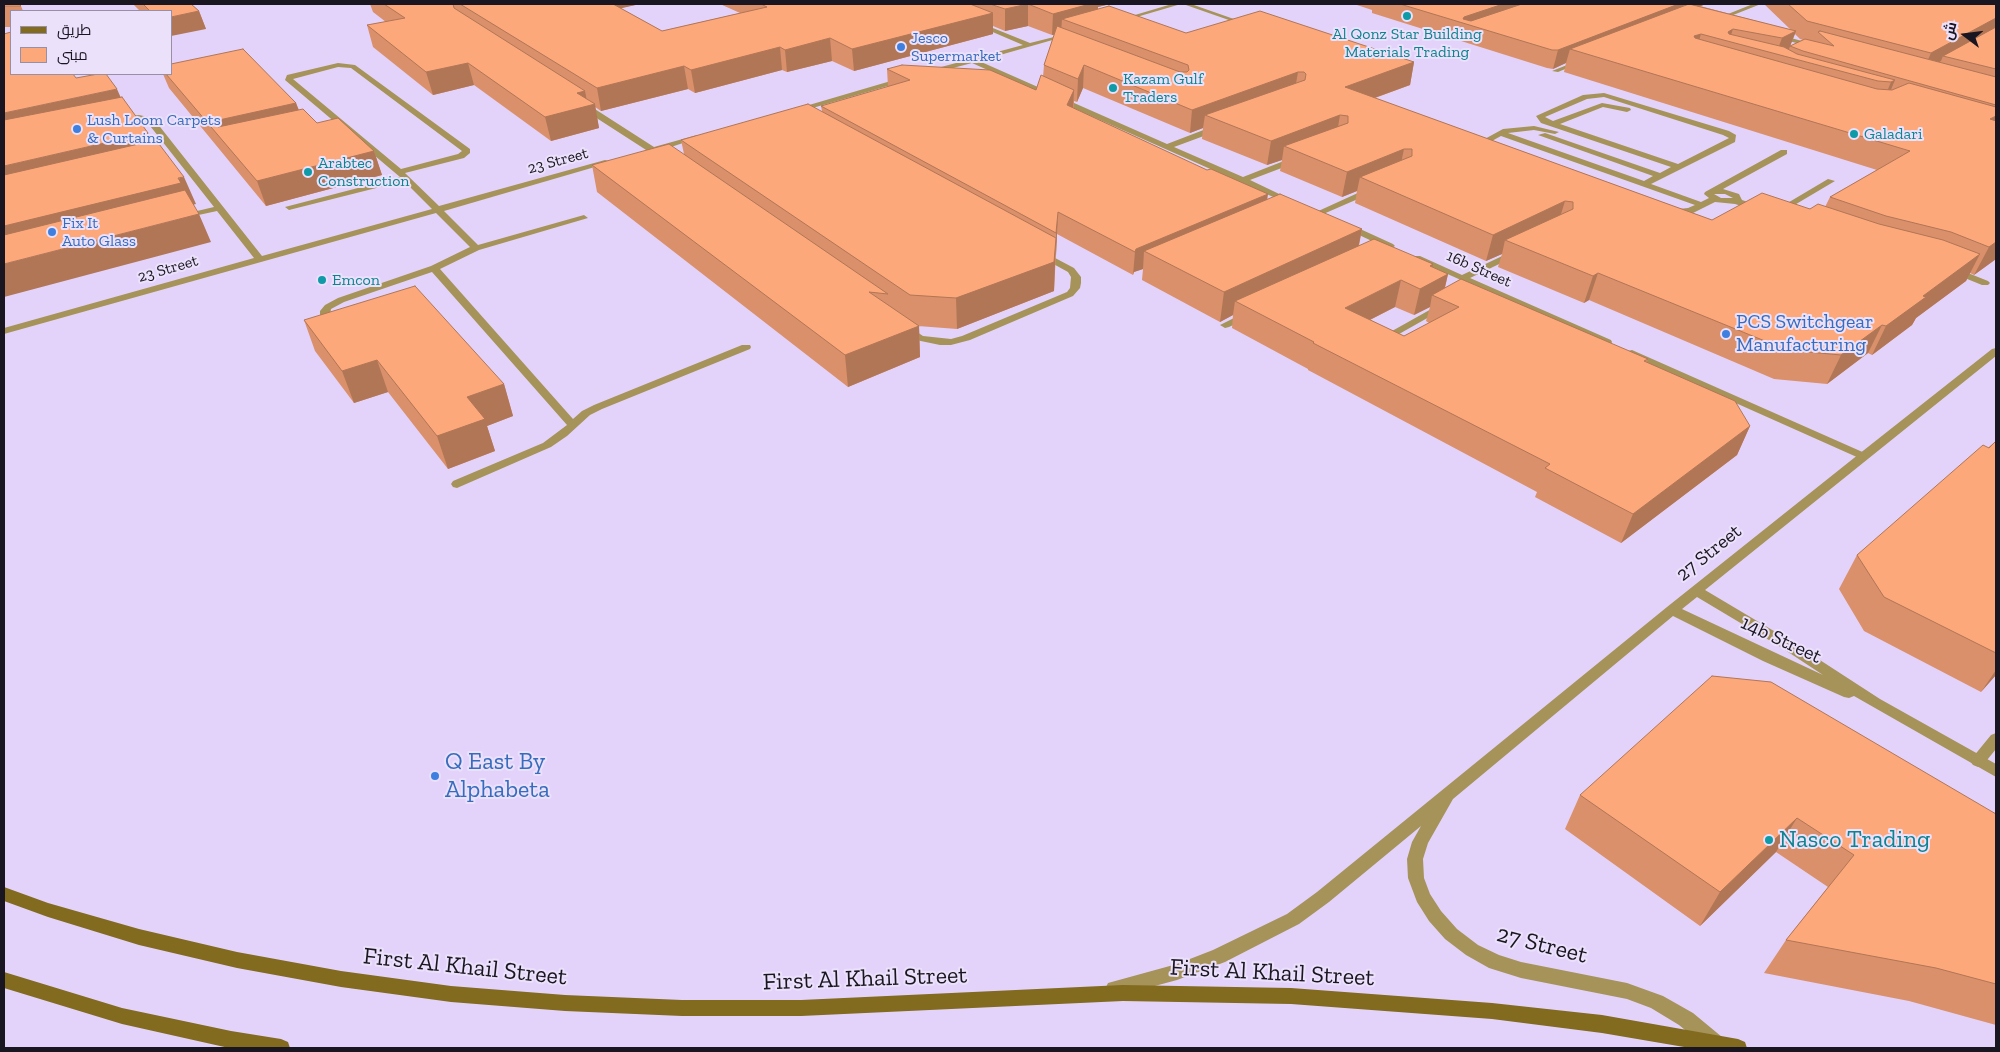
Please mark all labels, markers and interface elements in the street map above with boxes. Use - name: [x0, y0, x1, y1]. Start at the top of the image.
- legend: [10, 10, 172, 75]
- marker: Al Qonz Star Building Materials Trading: [1401, 10, 1413, 22]
- north arrow: [1940, 10, 1990, 60]
- text: ش: [1939, 20, 1961, 42]
- text: طريق: [57, 21, 91, 39]
- place label: Al Qonz Star Building Materials Trading: [1332, 24, 1482, 62]
- place label: Jesco Supermarket: [911, 28, 1001, 66]
- marker: Jesco Supermarket: [895, 41, 907, 53]
- text: مبنى: [57, 46, 88, 64]
- place label: Kazam Gulf Traders: [1123, 69, 1203, 107]
- marker: Kazam Gulf Traders: [1107, 82, 1119, 94]
- place label: Lush Loom Carpets & Curtains: [87, 110, 221, 148]
- marker: Lush Loom Carpets & Curtains: [71, 123, 83, 135]
- place label: Galadari: [1864, 124, 1922, 144]
- marker: Galadari: [1848, 128, 1860, 140]
- street label: 23 Street: [526, 144, 590, 178]
- place label: Arabtec Construction: [318, 153, 410, 191]
- marker: Arabtec Construction: [302, 166, 314, 178]
- place label: Fix It Auto Glass: [62, 213, 136, 251]
- marker: Fix It Auto Glass: [46, 226, 58, 238]
- street label: 16b Street: [1444, 246, 1514, 292]
- street label: 23 Street: [136, 251, 200, 287]
- place label: Emcon: [332, 270, 380, 290]
- marker: Emcon: [316, 274, 328, 286]
- place label: PCS Switchgear Manufacturing: [1736, 310, 1873, 357]
- marker: PCS Switchgear Manufacturing: [1720, 328, 1732, 340]
- street label: 27 Street: [1672, 519, 1746, 587]
- street label: 14b Street: [1737, 611, 1825, 669]
- place label: Q East By Alphabeta: [445, 748, 550, 804]
- marker: Q East By Alphabeta: [429, 770, 441, 782]
- place label: Nasco Trading: [1779, 826, 1930, 854]
- marker: Nasco Trading: [1763, 834, 1775, 846]
- street label: 27 Street: [1494, 920, 1590, 970]
- street label: First Al Khail Street: [362, 942, 568, 992]
- street label: First Al Khail Street: [1169, 953, 1375, 993]
- street label: First Al Khail Street: [762, 961, 968, 997]

